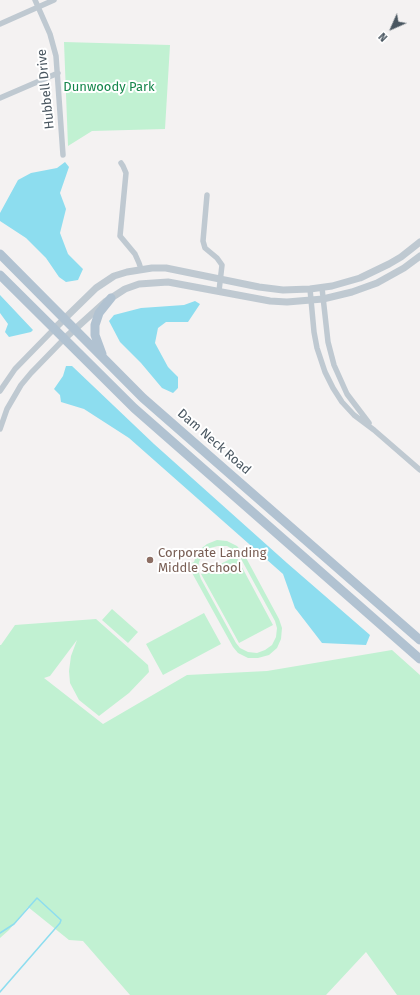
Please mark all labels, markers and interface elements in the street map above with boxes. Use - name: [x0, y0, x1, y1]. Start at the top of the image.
- north arrow: [372, 8, 412, 48]
- text: N: [376, 30, 390, 44]
- street label: Hubbell Drive: [34, 48, 58, 130]
- park label: Dunwoody Park: [63, 79, 155, 95]
- street label: Dam Neck Road: [174, 406, 254, 478]
- place label: Corporate Landing Middle School: [158, 545, 266, 576]
- marker: Corporate Landing Middle School: [145, 555, 155, 565]

